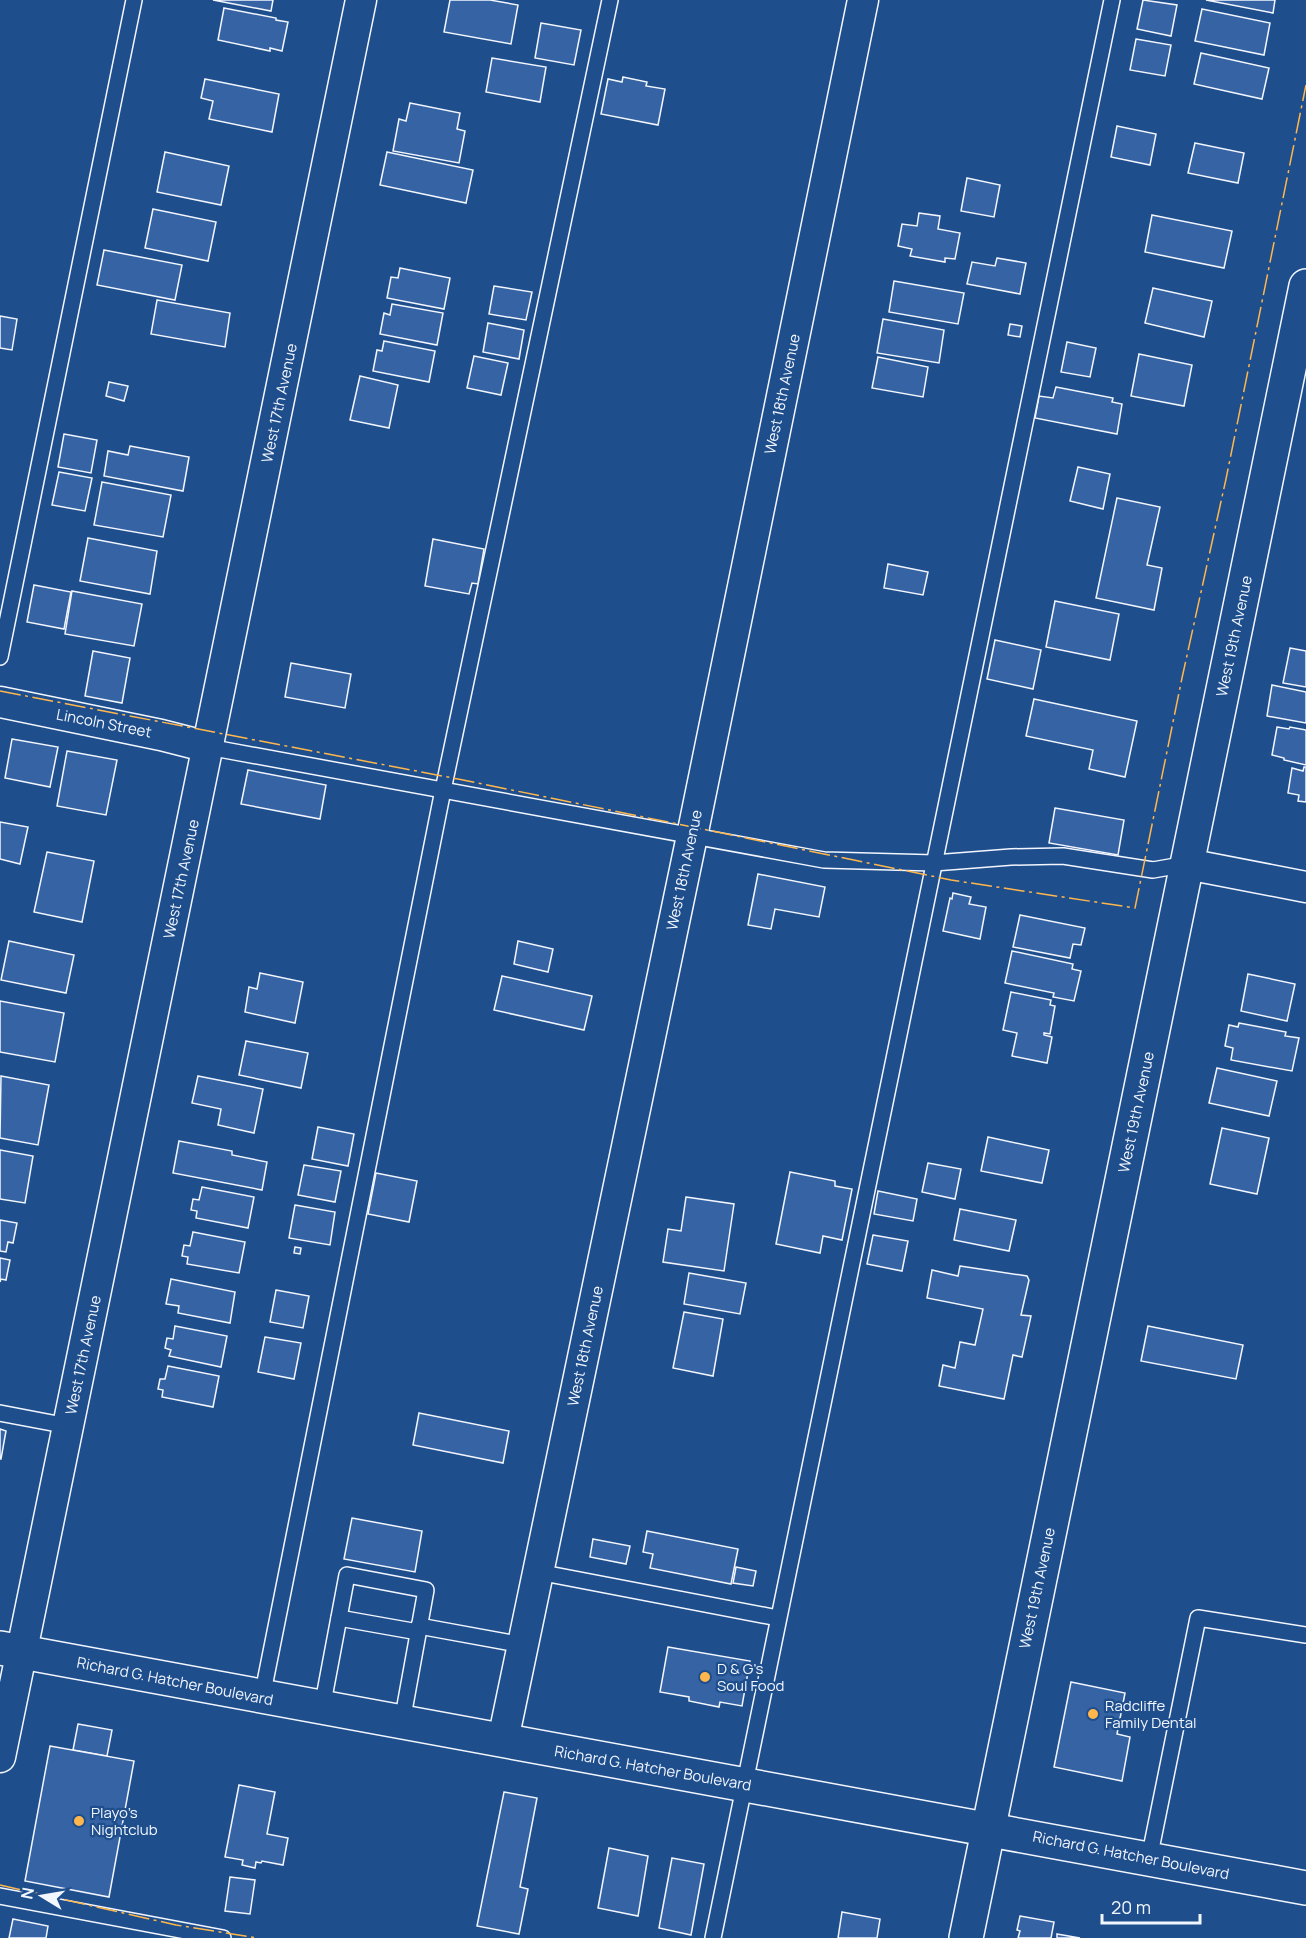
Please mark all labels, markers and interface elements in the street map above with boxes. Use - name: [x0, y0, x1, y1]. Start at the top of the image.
- street label: West 18th Avenue: [759, 332, 805, 456]
- street label: West 17th Avenue: [256, 341, 302, 465]
- street label: West 19th Avenue: [1211, 573, 1257, 698]
- street label: Lincoln Street: [55, 703, 153, 743]
- street label: West 18th Avenue: [661, 808, 707, 932]
- street label: West 17th Avenue: [158, 817, 204, 941]
- street label: West 19th Avenue: [1113, 1049, 1159, 1174]
- street label: West 18th Avenue: [562, 1284, 608, 1408]
- street label: West 17th Avenue: [60, 1293, 106, 1417]
- street label: West 19th Avenue: [1014, 1525, 1060, 1650]
- street label: Richard G. Hatcher Boulevard: [75, 1652, 275, 1710]
- place label: D & G's Soul Food: [717, 1658, 785, 1696]
- marker: D & G's Soul Food: [698, 1670, 712, 1684]
- place label: Radcliffe Family Dental: [1105, 1695, 1197, 1733]
- marker: Radcliffe Family Dental: [1086, 1707, 1100, 1721]
- street label: Richard G. Hatcher Boulevard: [553, 1740, 753, 1796]
- place label: Playo’s Nightclub: [91, 1802, 158, 1840]
- marker: Playo’s Nightclub: [72, 1814, 86, 1828]
- street label: Richard G. Hatcher Boulevard: [1031, 1826, 1231, 1884]
- north arrow: [12, 1866, 72, 1926]
- text: N: [15, 1885, 39, 1901]
- scale bar: [1102, 1887, 1200, 1925]
- text: 20 m: [1111, 1895, 1151, 1919]

